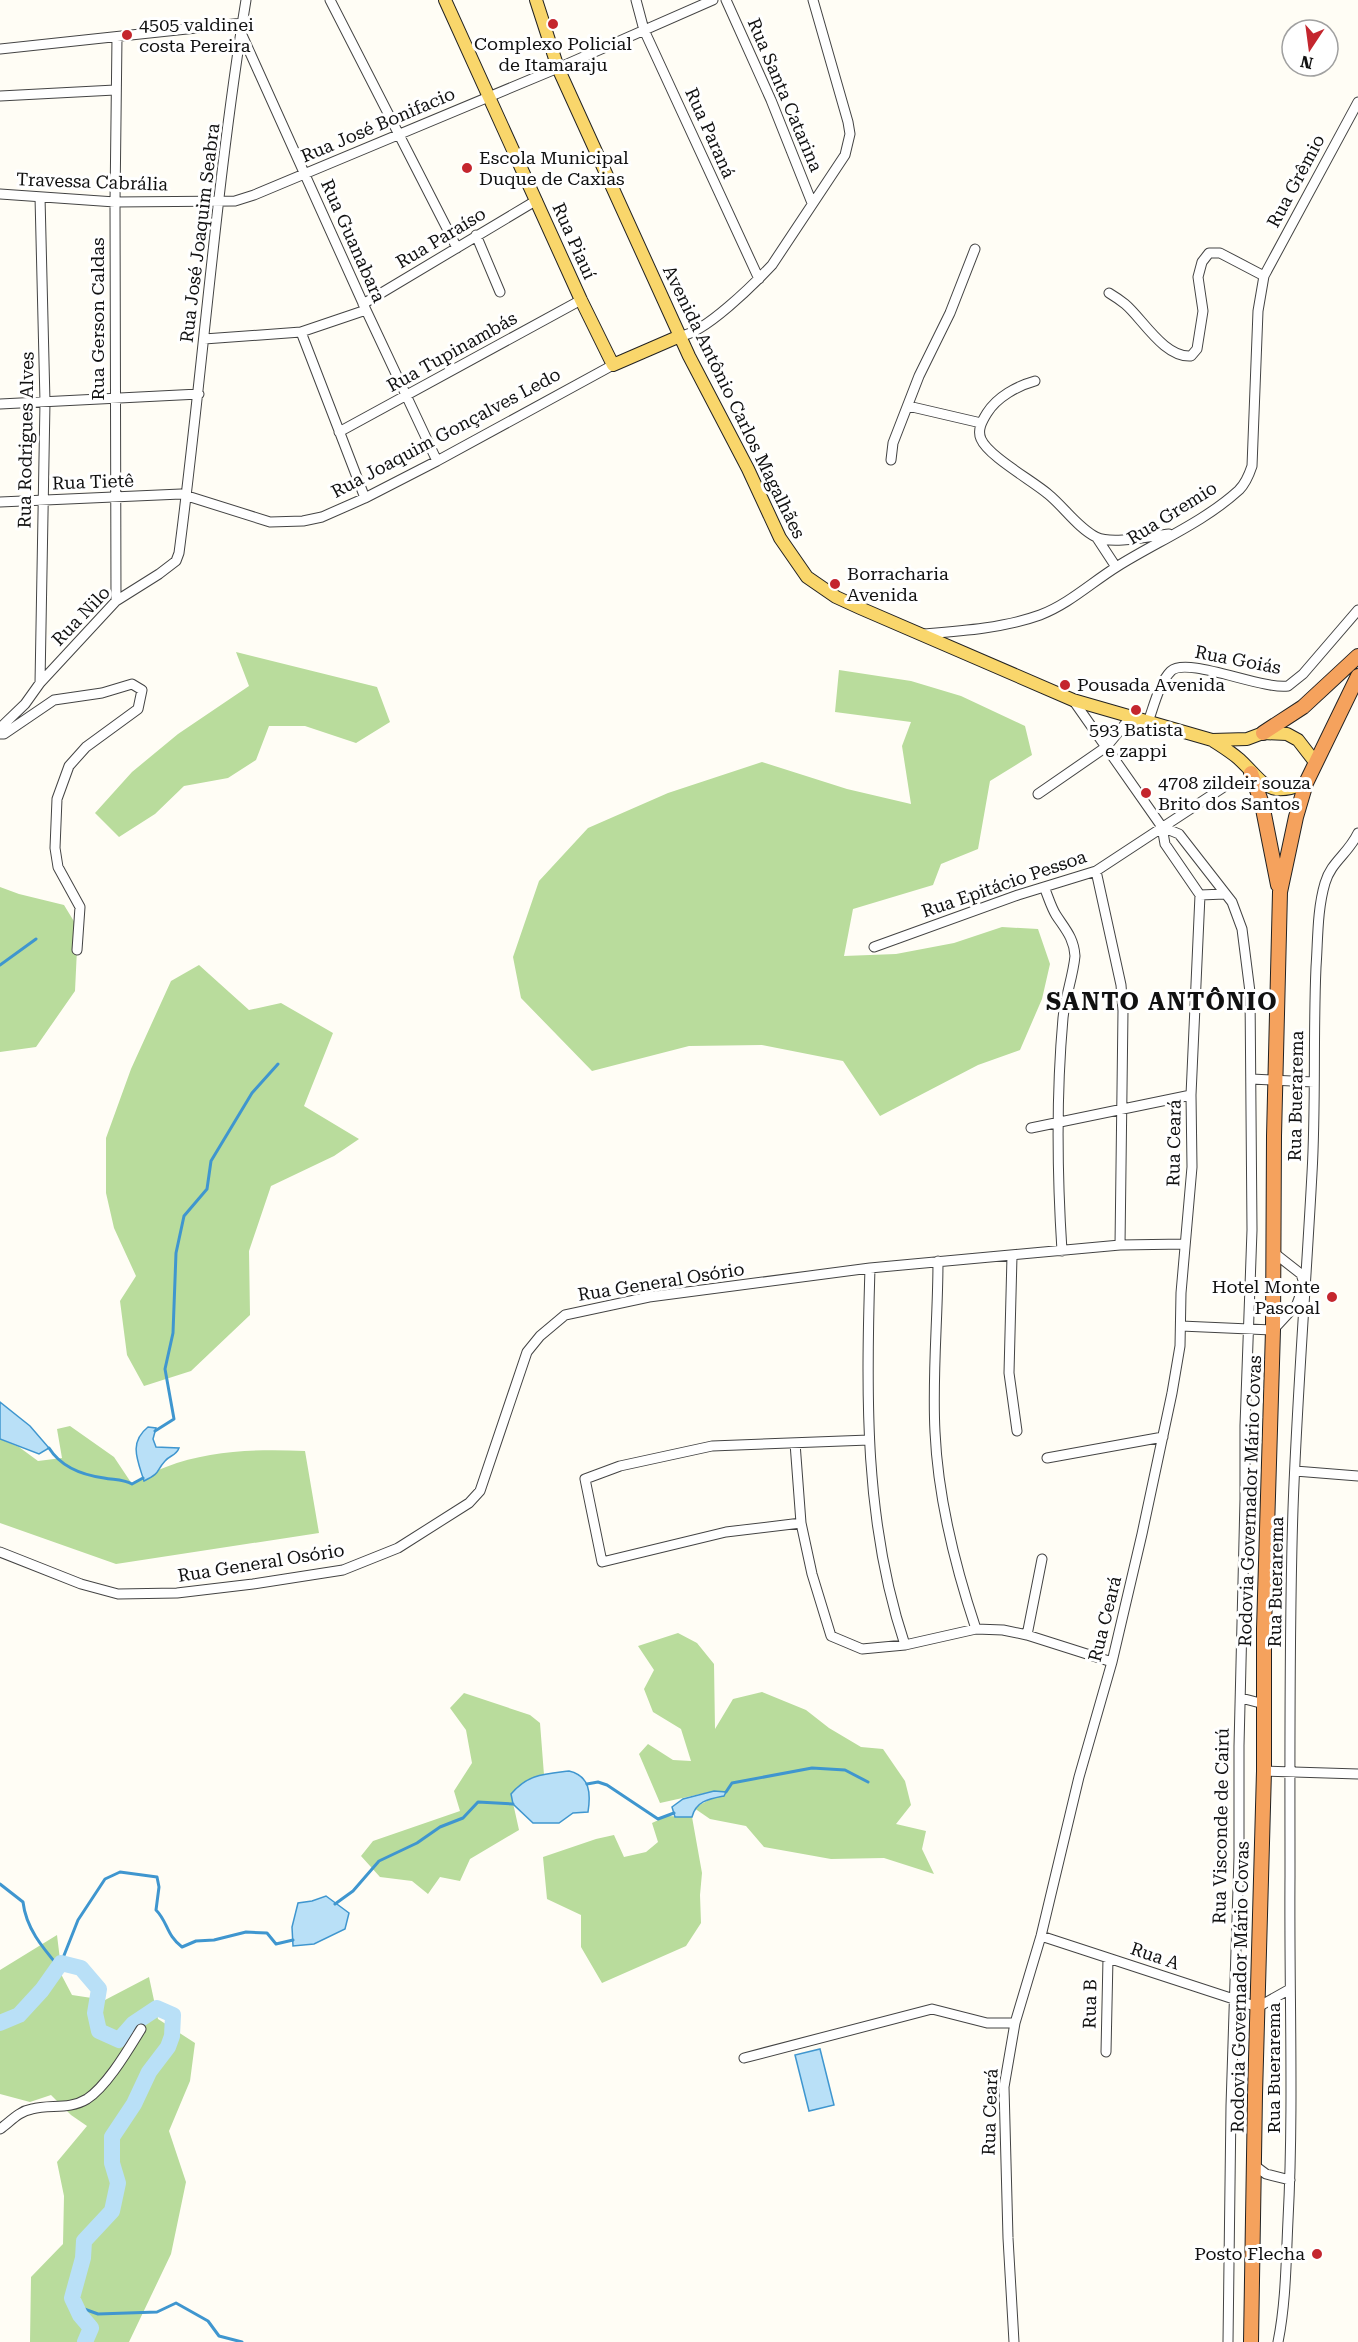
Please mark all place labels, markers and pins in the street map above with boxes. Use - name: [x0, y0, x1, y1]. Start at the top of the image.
- place label: 4505 valdinei costa Pereira: [139, 14, 254, 56]
- marker: Complexo Policial de Itamaraju: [546, 17, 560, 31]
- marker: 4505 valdinei costa Pereira: [120, 28, 134, 42]
- place label: Complexo Policial de Itamaraju: [474, 33, 632, 75]
- place label: Escola Municipal Duque de Caxias: [479, 147, 629, 189]
- marker: Escola Municipal Duque de Caxias: [460, 161, 474, 175]
- place label: Borracharia Avenida: [847, 563, 949, 605]
- marker: Borracharia Avenida: [828, 577, 842, 591]
- place label: Pousada Avenida: [1077, 674, 1225, 695]
- marker: Pousada Avenida: [1058, 678, 1072, 692]
- marker: 593 Batista e zappi: [1129, 703, 1143, 717]
- place label: 593 Batista e zappi: [1089, 719, 1183, 761]
- place label: 4708 zildeir souza Brito dos Santos: [1158, 772, 1311, 814]
- marker: 4708 zildeir souza Brito dos Santos: [1139, 786, 1153, 800]
- place label: Hotel Monte Pascoal: [1212, 1276, 1320, 1318]
- marker: Hotel Monte Pascoal: [1325, 1290, 1339, 1304]
- place label: Posto Flecha: [1194, 2243, 1305, 2264]
- marker: Posto Flecha: [1310, 2247, 1324, 2261]

